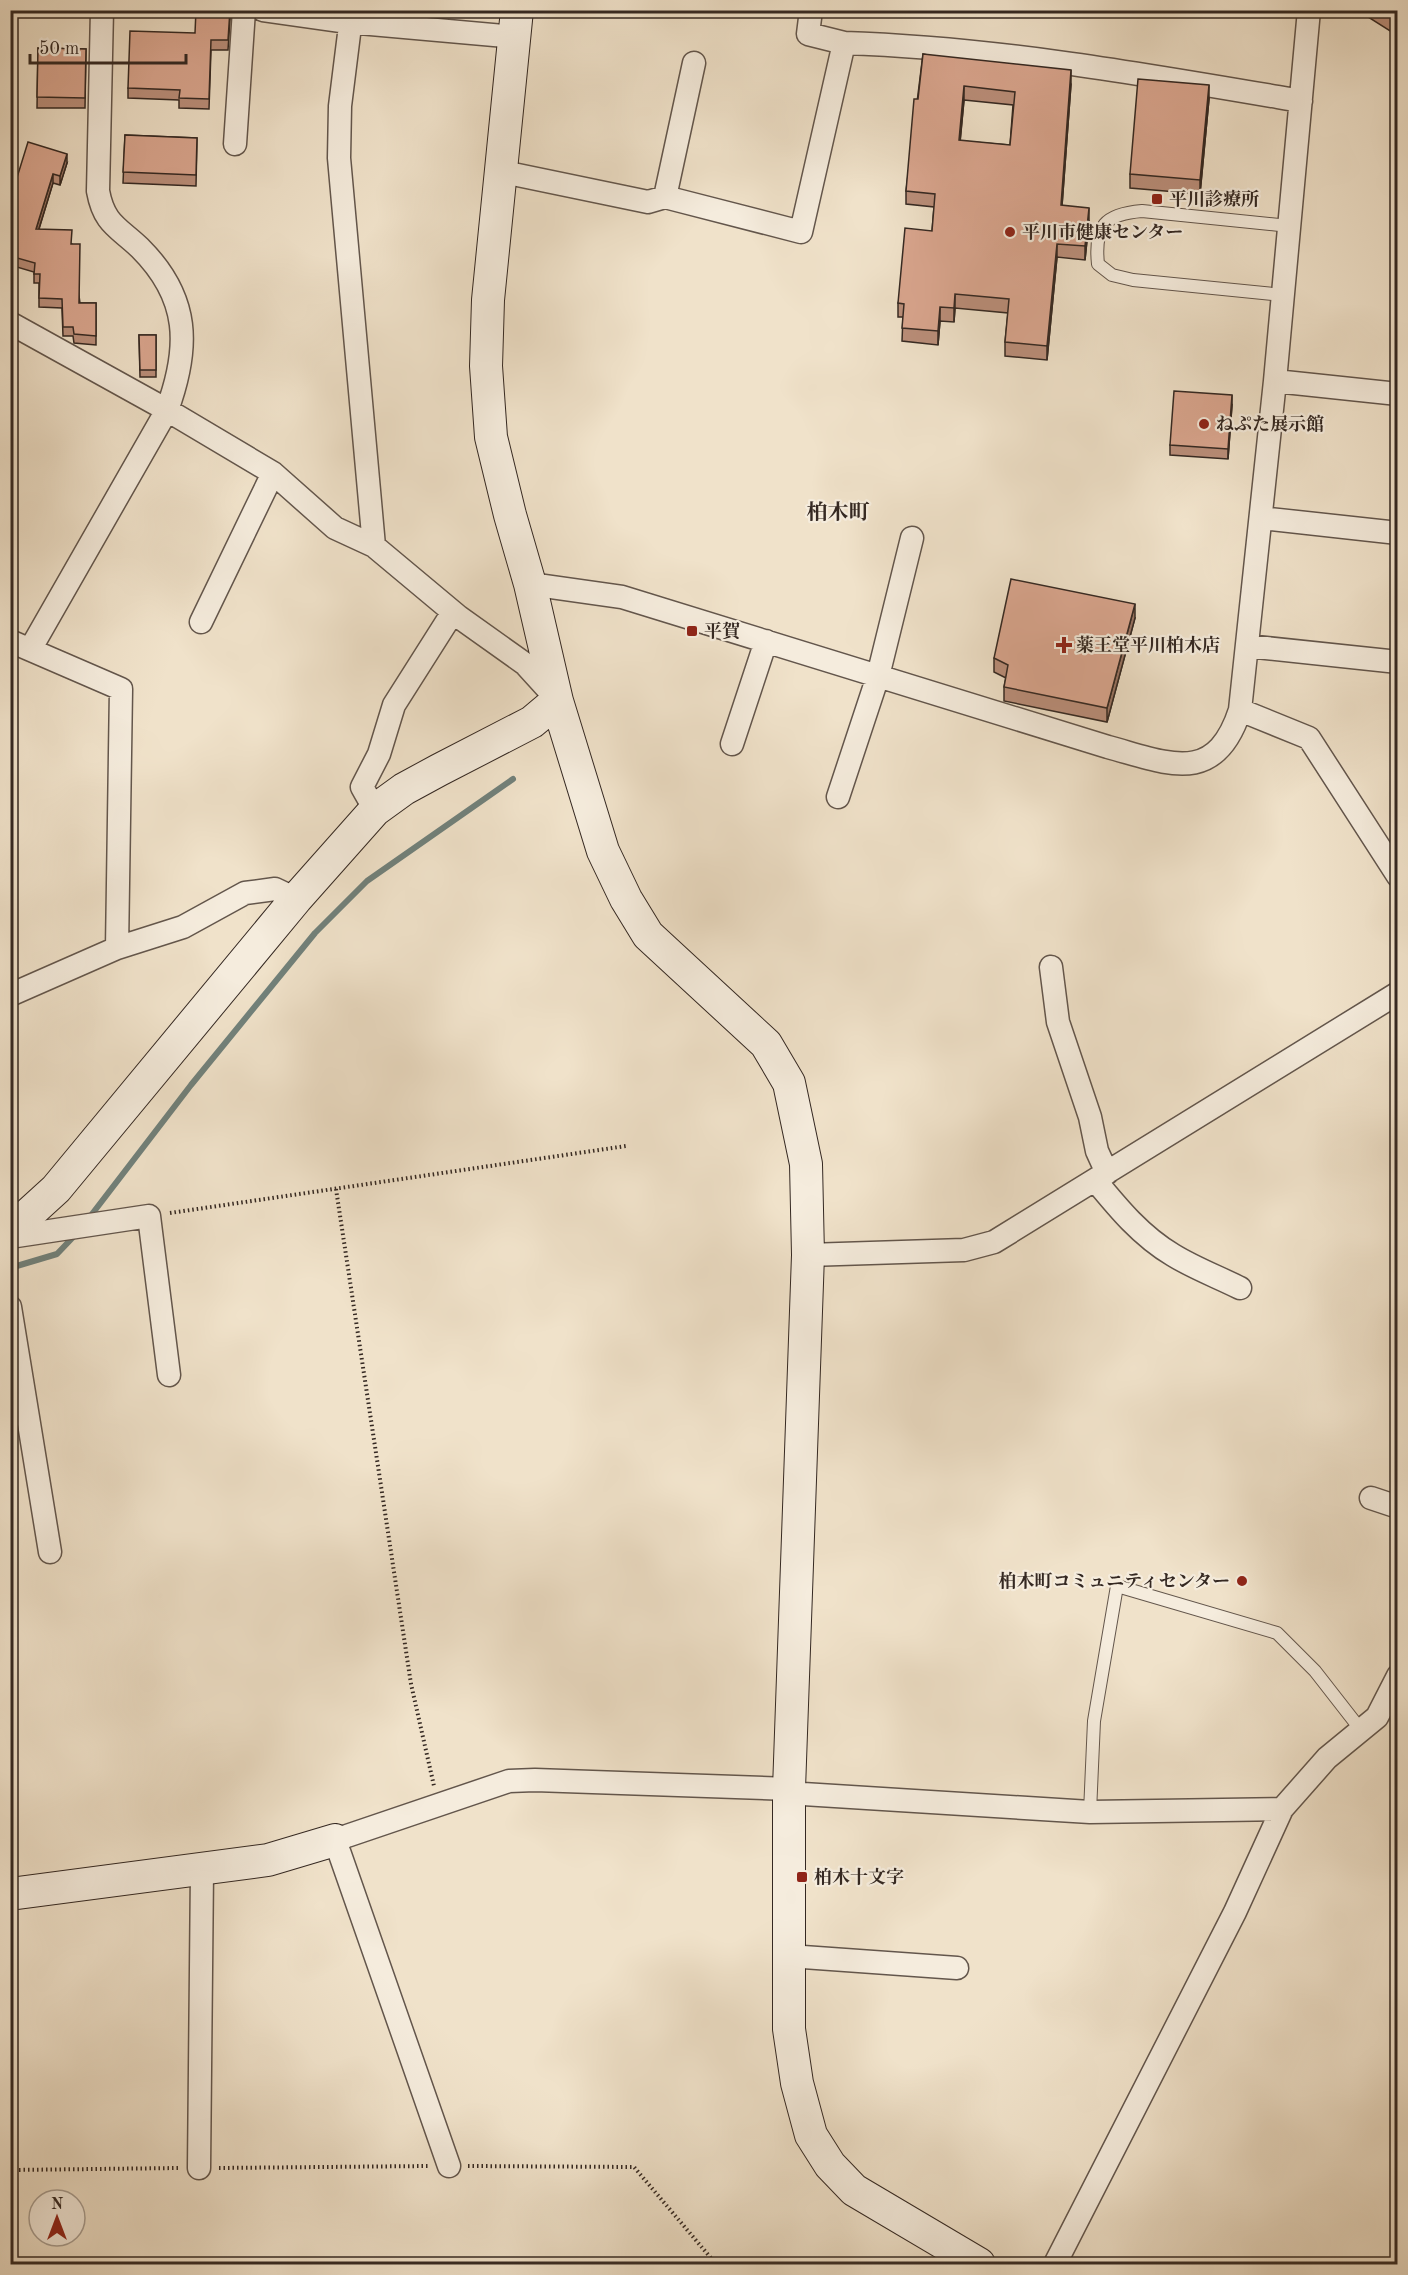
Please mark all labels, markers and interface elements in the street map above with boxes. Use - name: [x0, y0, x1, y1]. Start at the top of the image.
- scale bar: [30, 27, 186, 65]
- text: 50 m: [39, 40, 79, 58]
- place label: 平川診療所: [1169, 189, 1259, 209]
- marker: 平川診療所: [1150, 192, 1164, 206]
- place label: 平川市健康センター: [1022, 222, 1183, 242]
- marker: 平川市健康センター: [1003, 225, 1017, 239]
- place label: ねぷた展示館: [1216, 414, 1324, 434]
- marker: ねぷた展示館: [1197, 417, 1211, 431]
- district label: 柏木町: [807, 501, 870, 524]
- place label: 平賀: [704, 621, 740, 641]
- marker: 平賀: [685, 624, 699, 638]
- place label: 薬王堂平川柏木店: [1076, 635, 1220, 655]
- marker: 薬王堂平川柏木店: [1057, 638, 1071, 652]
- place label: 柏木町コミュニティセンター: [999, 1571, 1230, 1591]
- marker: 柏木町コミュニティセンター: [1235, 1574, 1249, 1588]
- place label: 柏木十文字: [814, 1867, 904, 1887]
- marker: 柏木十文字: [795, 1870, 809, 1884]
- north arrow: [27, 2188, 87, 2248]
- text: N: [51, 2197, 64, 2213]

